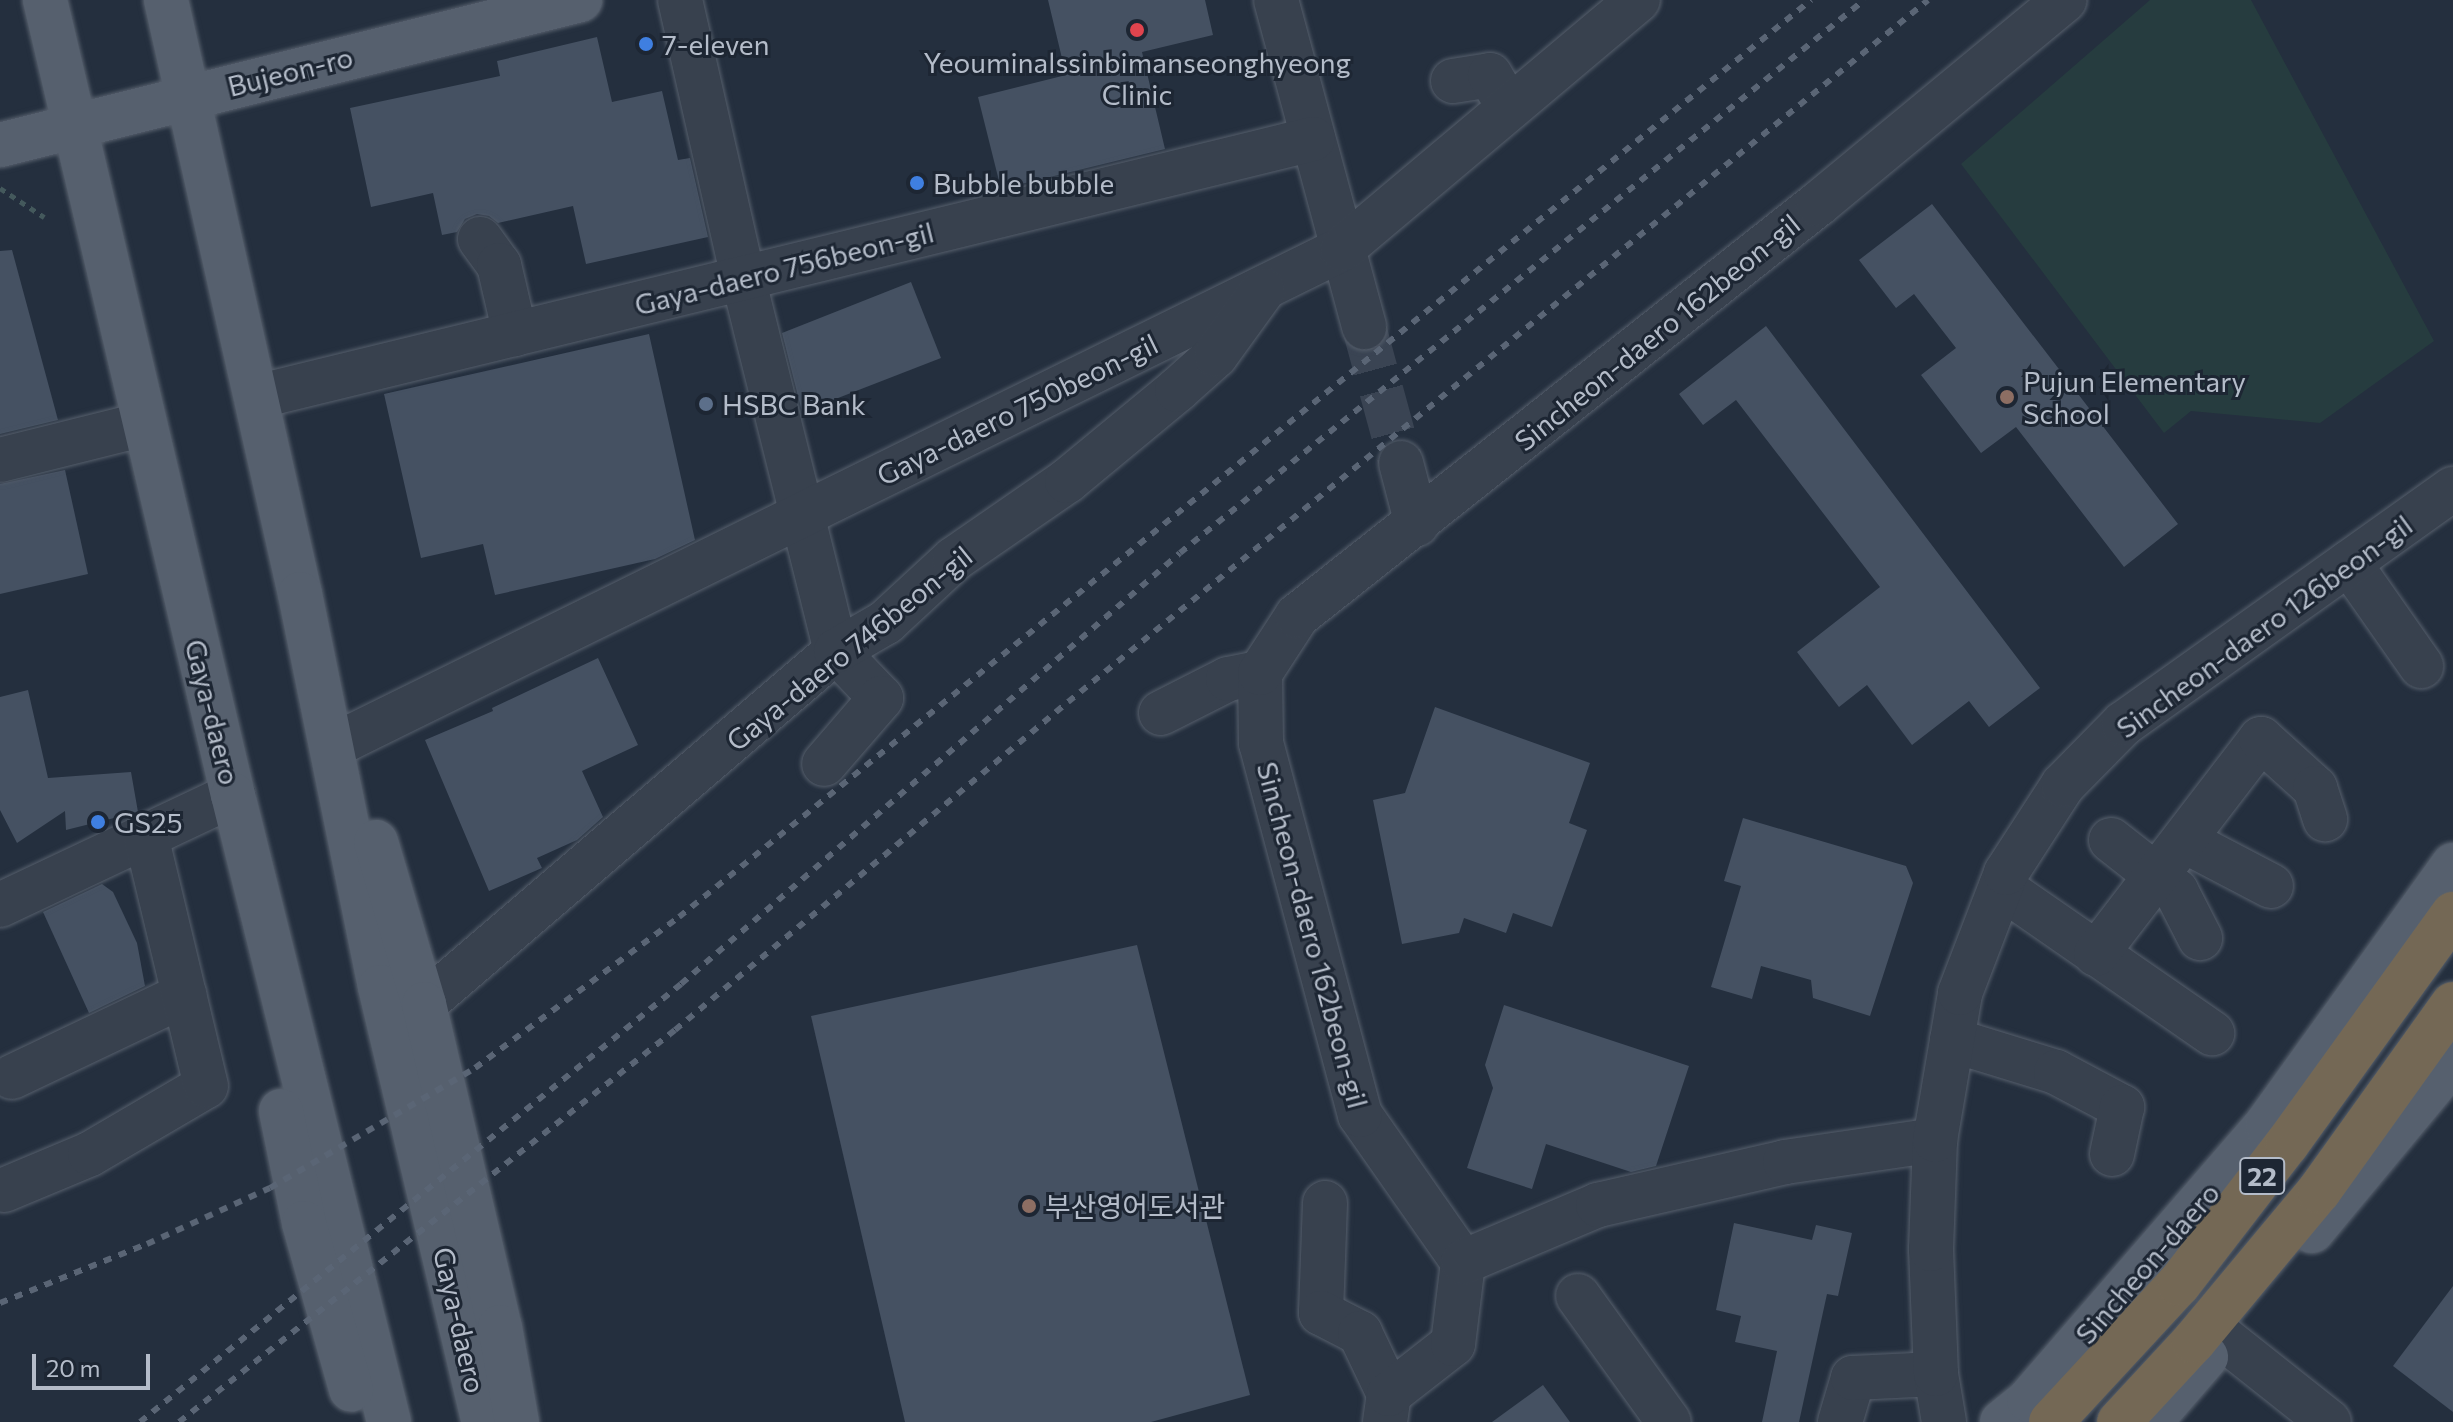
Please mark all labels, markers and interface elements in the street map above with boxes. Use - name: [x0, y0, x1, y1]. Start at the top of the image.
- marker: Yeouminalssinbimanseonghyeong Clinic: [1126, 19, 1148, 41]
- place label: 7-eleven: [662, 27, 770, 61]
- marker: 7-eleven: [637, 35, 655, 53]
- street label: Bujeon-ro: [224, 39, 356, 103]
- place label: Yeouminalssinbimanseonghyeong Clinic: [923, 45, 1351, 111]
- place label: Bubble bubble: [933, 166, 1114, 200]
- marker: Bubble bubble: [908, 174, 926, 192]
- street label: Sincheon-daero 162beon-gil: [1508, 207, 1806, 457]
- street label: Gaya-daero 756beon-gil: [631, 215, 937, 321]
- street label: Gaya-daero 750beon-gil: [871, 326, 1163, 492]
- place label: Pujun Elementary School: [2023, 364, 2246, 430]
- place label: HSBC Bank: [722, 387, 866, 421]
- marker: Pujun Elementary School: [1998, 388, 2016, 406]
- marker: HSBC Bank: [697, 395, 715, 413]
- street label: Sincheon-daero 126beon-gil: [2110, 507, 2418, 745]
- street label: Gaya-daero 746beon-gil: [719, 539, 979, 757]
- street label: Gaya-daero: [179, 636, 247, 788]
- street label: Sincheon-daero 162beon-gil: [1251, 758, 1375, 1112]
- place label: GS25: [114, 805, 183, 839]
- marker: GS25: [89, 813, 107, 831]
- road number: 22: [2238, 1154, 2286, 1198]
- street label: Sincheon-daero: [2068, 1176, 2226, 1350]
- place label: 부산영어도서관: [1045, 1189, 1225, 1223]
- marker: 부산영어도서관: [1020, 1197, 1038, 1215]
- street label: Gaya-daero: [427, 1244, 493, 1396]
- scale bar: [36, 1338, 154, 1388]
- text: 20 m: [46, 1353, 100, 1382]

